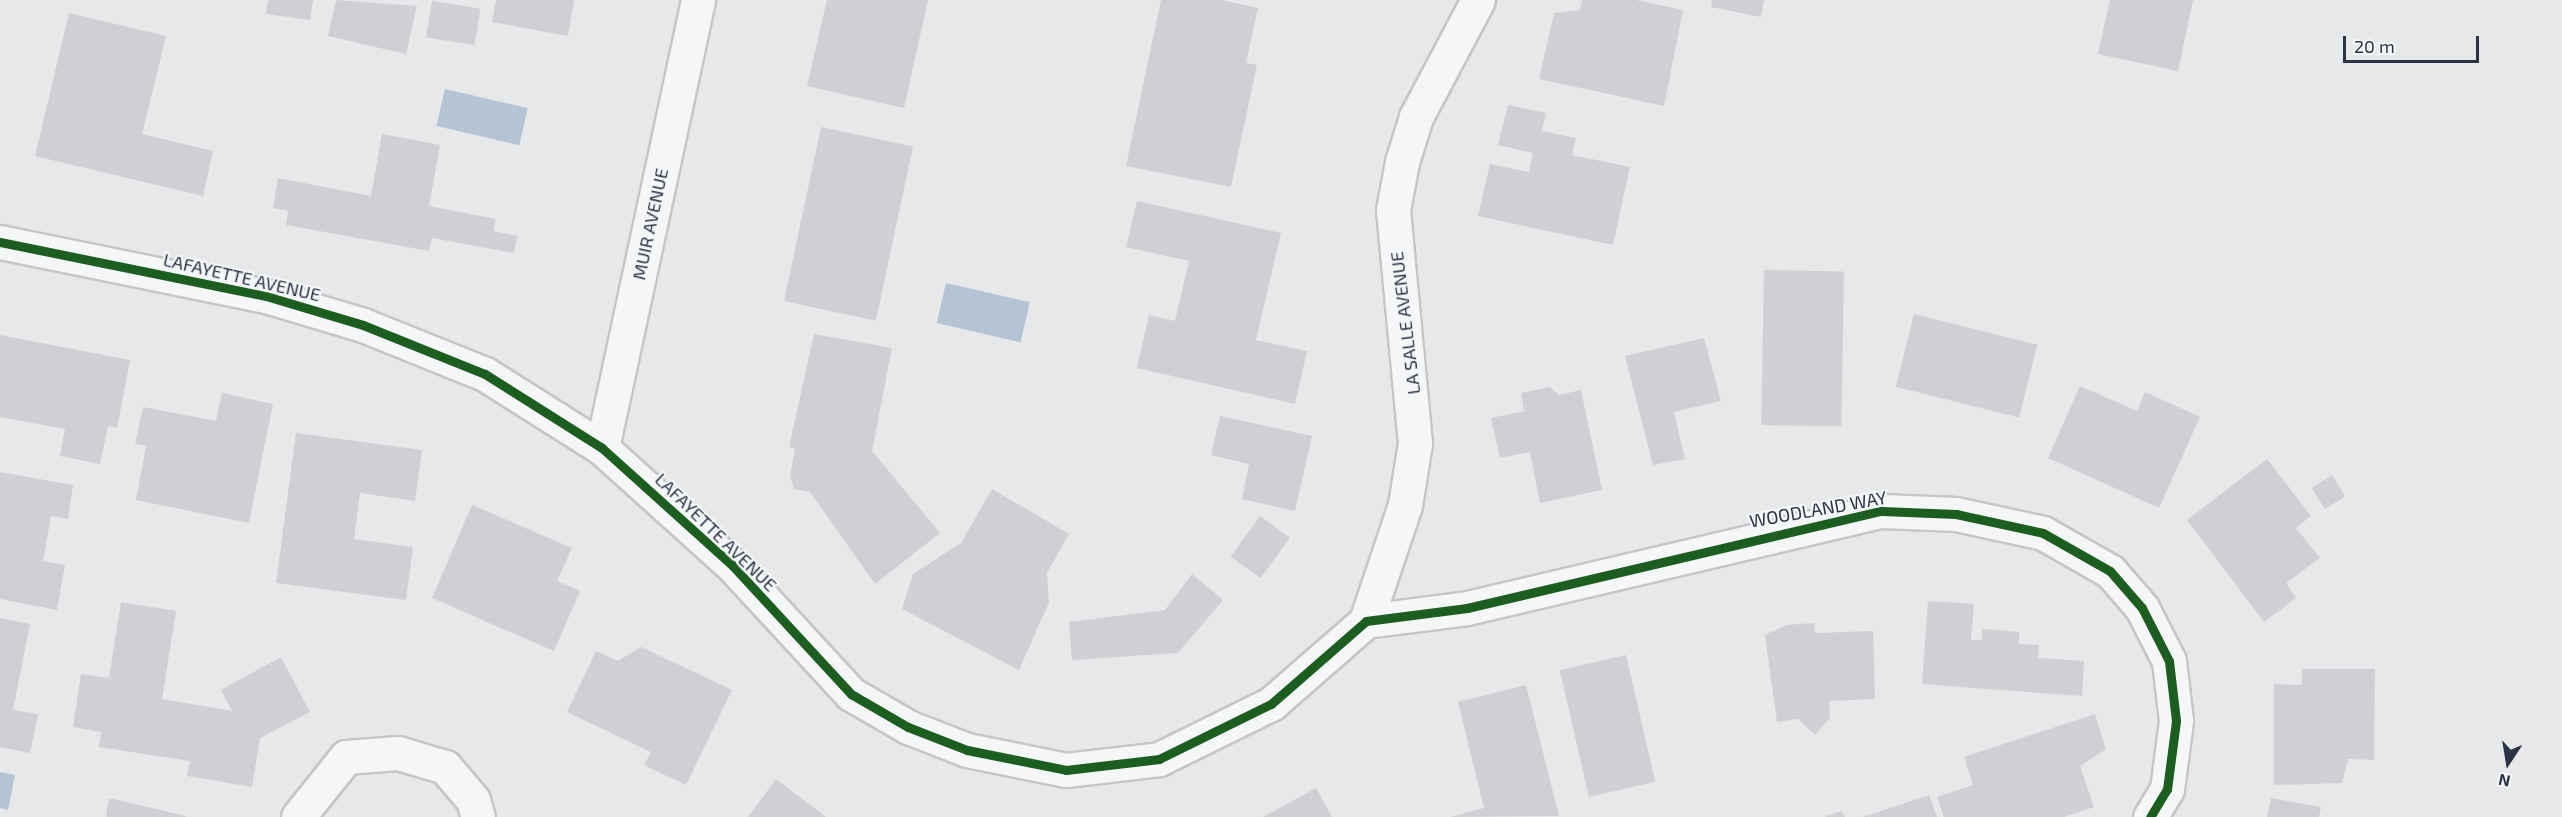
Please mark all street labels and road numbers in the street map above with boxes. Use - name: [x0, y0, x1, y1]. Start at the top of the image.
- street label: MUIR AVENUE: [628, 166, 672, 282]
- street label: LAFAYETTE AVENUE: [161, 248, 323, 306]
- street label: LA SALLE AVENUE: [1385, 250, 1425, 396]
- street label: LAFAYETTE AVENUE: [651, 468, 781, 596]
- street label: WOODLAND WAY: [1748, 486, 1888, 532]

